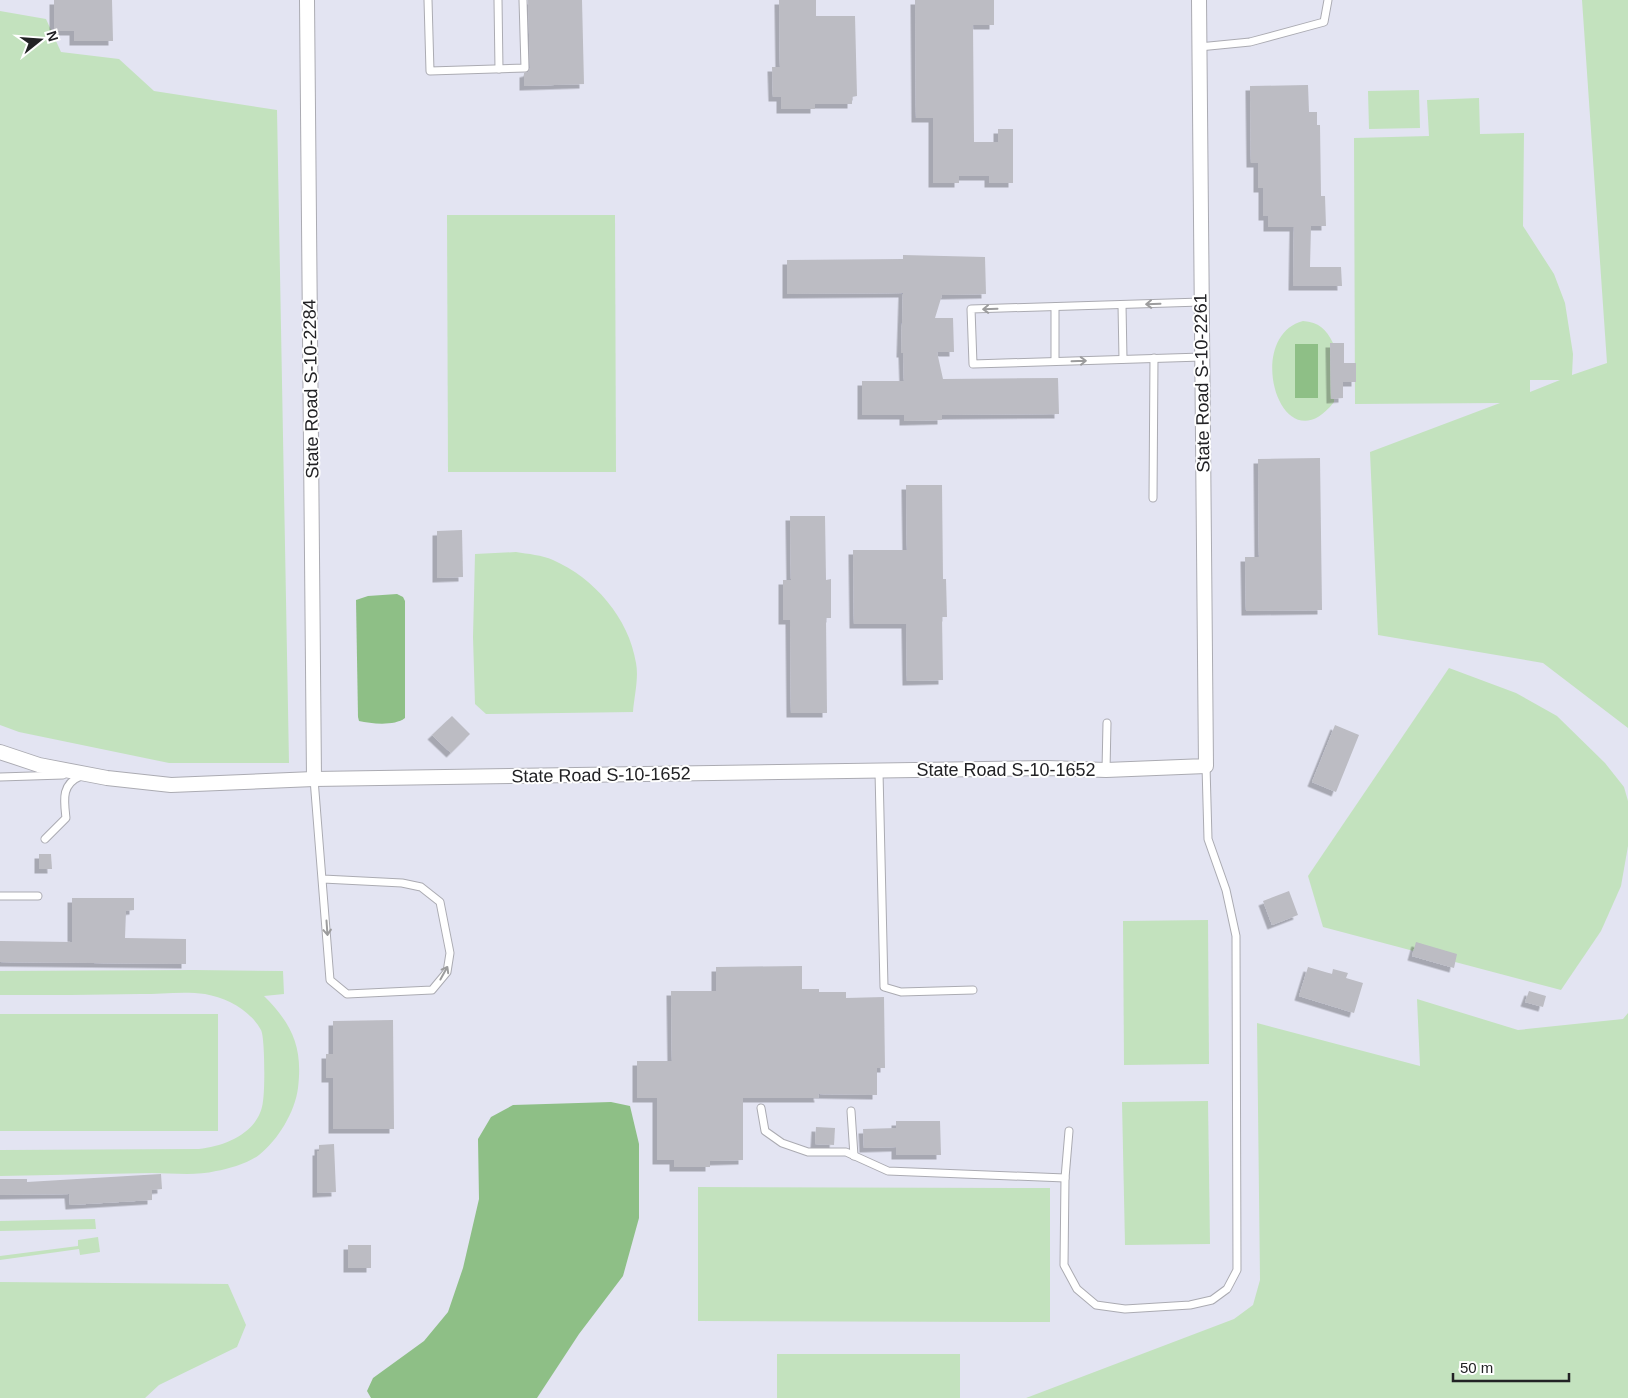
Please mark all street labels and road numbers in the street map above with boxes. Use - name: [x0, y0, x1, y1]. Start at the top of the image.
- street label: State Road S-10-2261: [1190, 293, 1214, 473]
- street label: State Road S-10-2284: [299, 299, 323, 479]
- street label: State Road S-10-1652: [916, 760, 1096, 780]
- street label: State Road S-10-1652: [511, 763, 691, 787]

